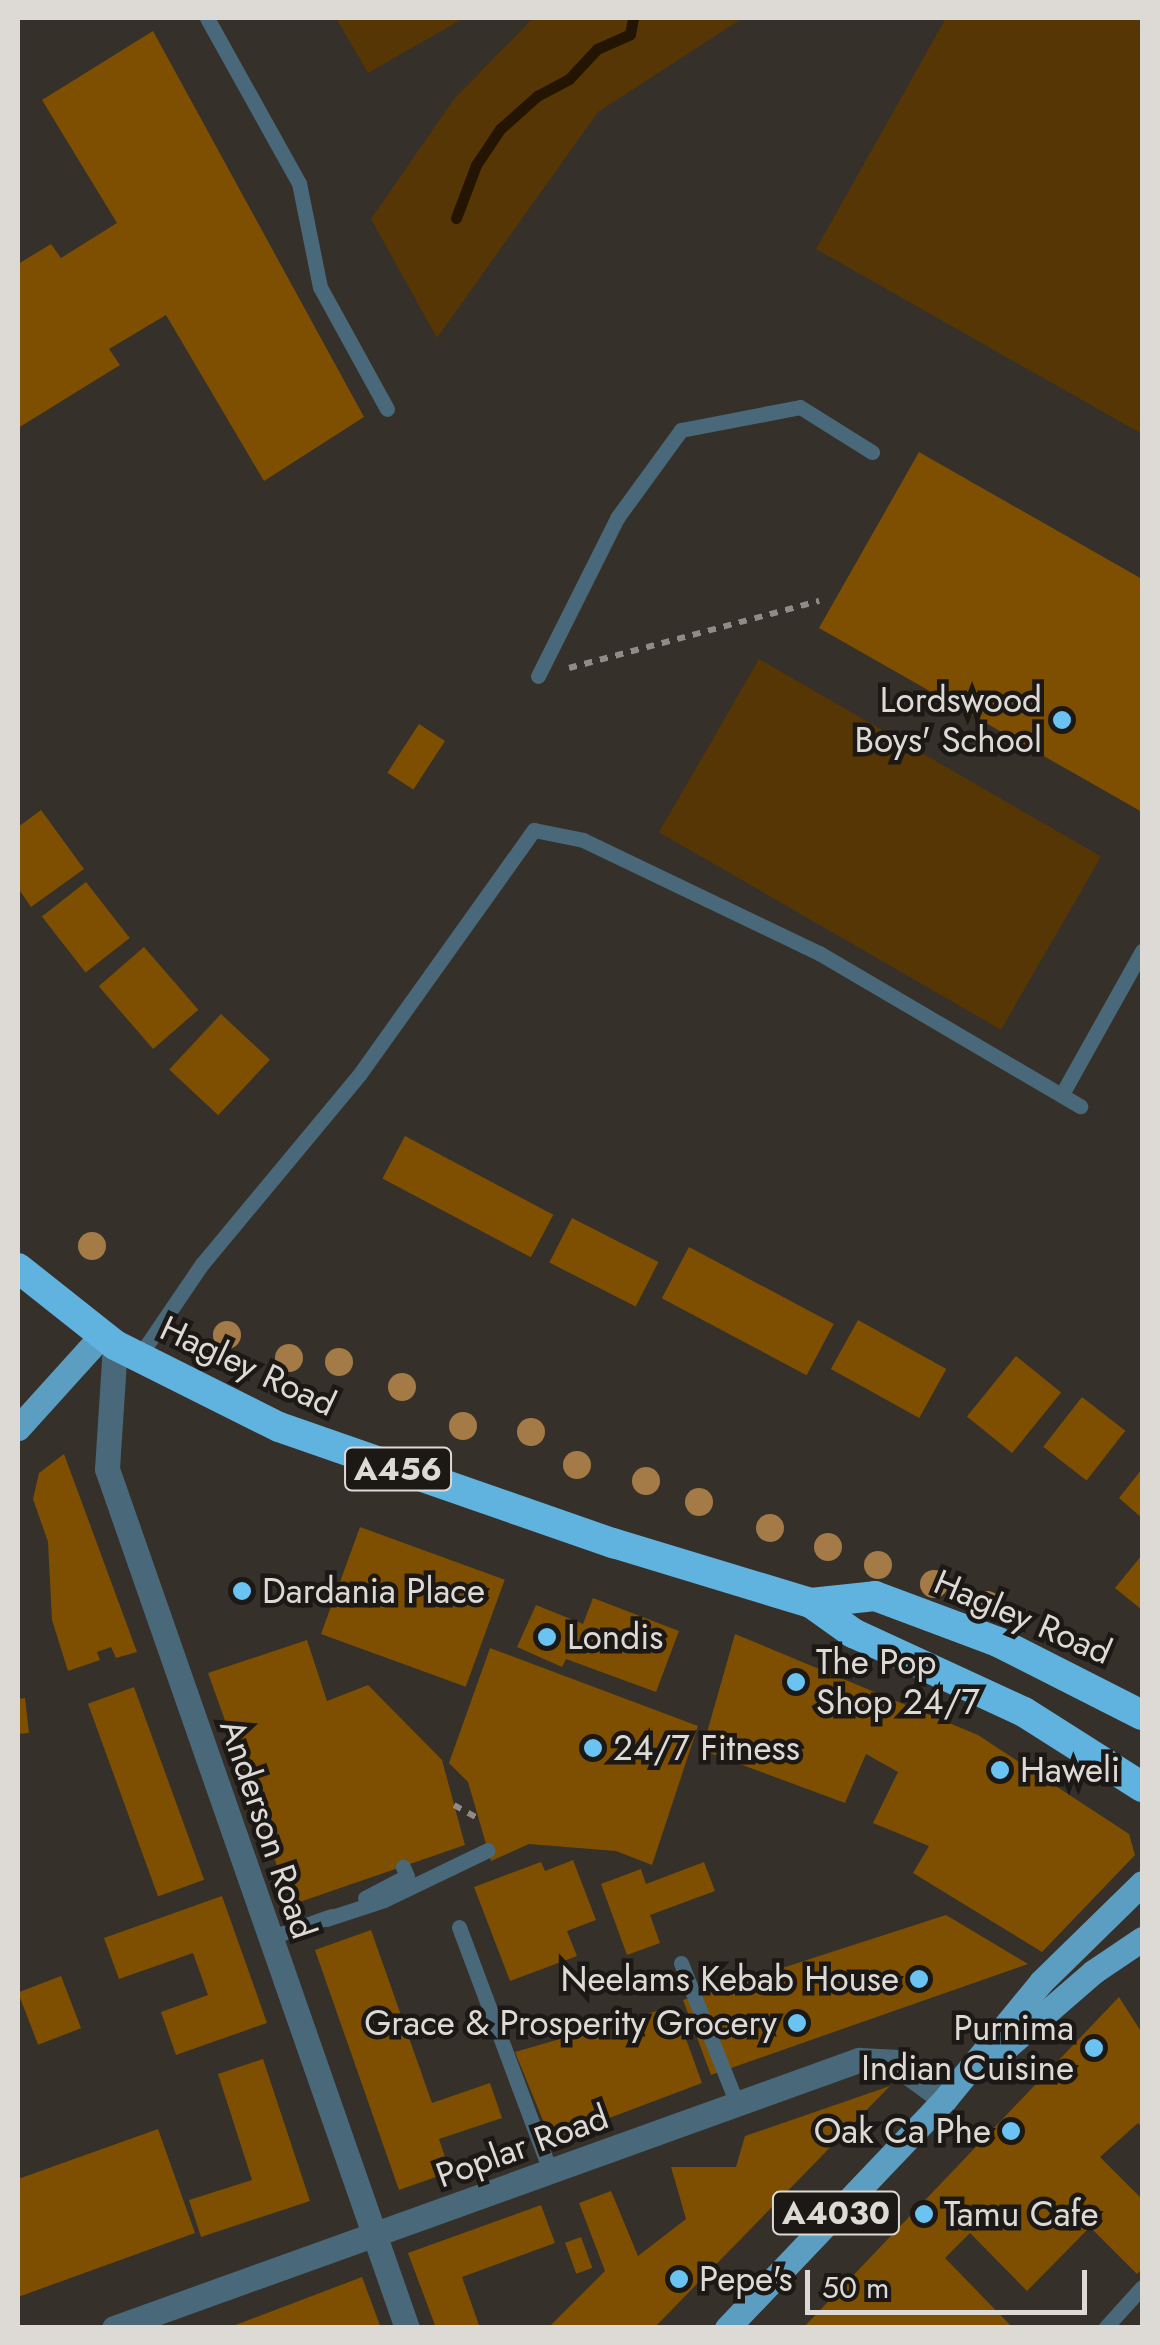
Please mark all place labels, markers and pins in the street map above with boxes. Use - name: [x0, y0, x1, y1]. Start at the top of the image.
- place label: Lordswood Boys' School: [854, 679, 1042, 761]
- marker: Lordswood Boys' School: [1051, 709, 1073, 731]
- place label: Dardania Place: [262, 1570, 485, 1612]
- marker: Dardania Place: [231, 1580, 253, 1602]
- place label: Londis: [567, 1616, 663, 1658]
- marker: Londis: [536, 1626, 558, 1648]
- place label: The Pop Shop 24/7: [816, 1641, 980, 1723]
- marker: The Pop Shop 24/7: [785, 1671, 807, 1693]
- place label: 24/7 Fitness: [613, 1727, 800, 1769]
- marker: 24/7 Fitness: [582, 1737, 604, 1759]
- place label: Haweli: [1020, 1749, 1120, 1791]
- marker: Haweli: [989, 1759, 1011, 1781]
- place label: Neelams Kebab House: [560, 1958, 899, 2000]
- marker: Neelams Kebab House: [908, 1968, 930, 1990]
- place label: Grace & Prosperity Grocery: [364, 2002, 777, 2044]
- place label: Purnima Indian Cuisine: [861, 2007, 1074, 2089]
- marker: Grace & Prosperity Grocery: [786, 2012, 808, 2034]
- marker: Purnima Indian Cuisine: [1083, 2037, 1105, 2059]
- place label: Oak Ca Phe: [814, 2110, 991, 2152]
- marker: Oak Ca Phe: [1000, 2120, 1022, 2142]
- place label: Tamu Cafe: [944, 2193, 1099, 2235]
- marker: Tamu Cafe: [913, 2203, 935, 2225]
- place label: Pepe's: [699, 2258, 793, 2300]
- marker: Pepe's: [668, 2268, 690, 2290]

